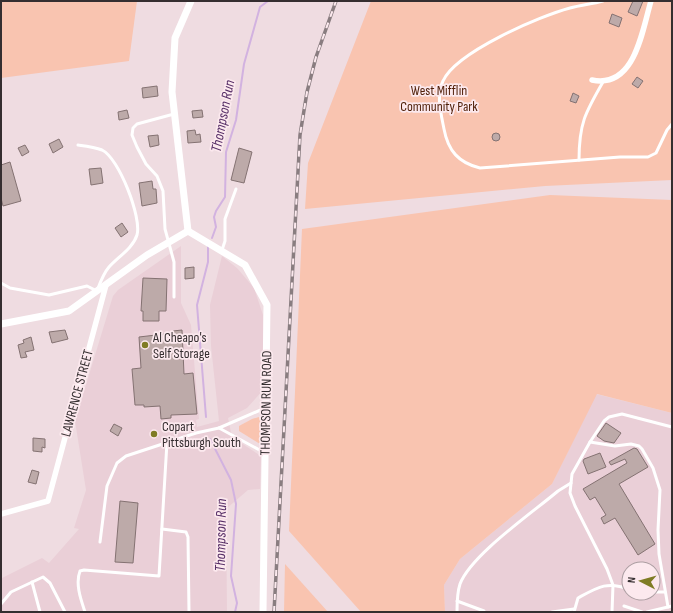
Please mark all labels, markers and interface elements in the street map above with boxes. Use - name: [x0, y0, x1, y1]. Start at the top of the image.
- water label: Thompson Run: [207, 78, 239, 154]
- park label: West Mifflin Community Park: [400, 82, 478, 115]
- place label: Al Cheapo's Self Storage: [152, 329, 210, 362]
- marker: Al Cheapo's Self Storage: [140, 340, 150, 350]
- street label: LAWRENCE STREET: [57, 347, 97, 438]
- street label: THOMPSON RUN ROAD: [257, 350, 275, 456]
- place label: Copart Pittsburgh South: [162, 418, 241, 451]
- marker: Copart Pittsburgh South: [149, 429, 159, 439]
- water label: Thompson Run: [211, 498, 231, 572]
- north arrow: [621, 561, 661, 601]
- text: N: [625, 576, 638, 584]

